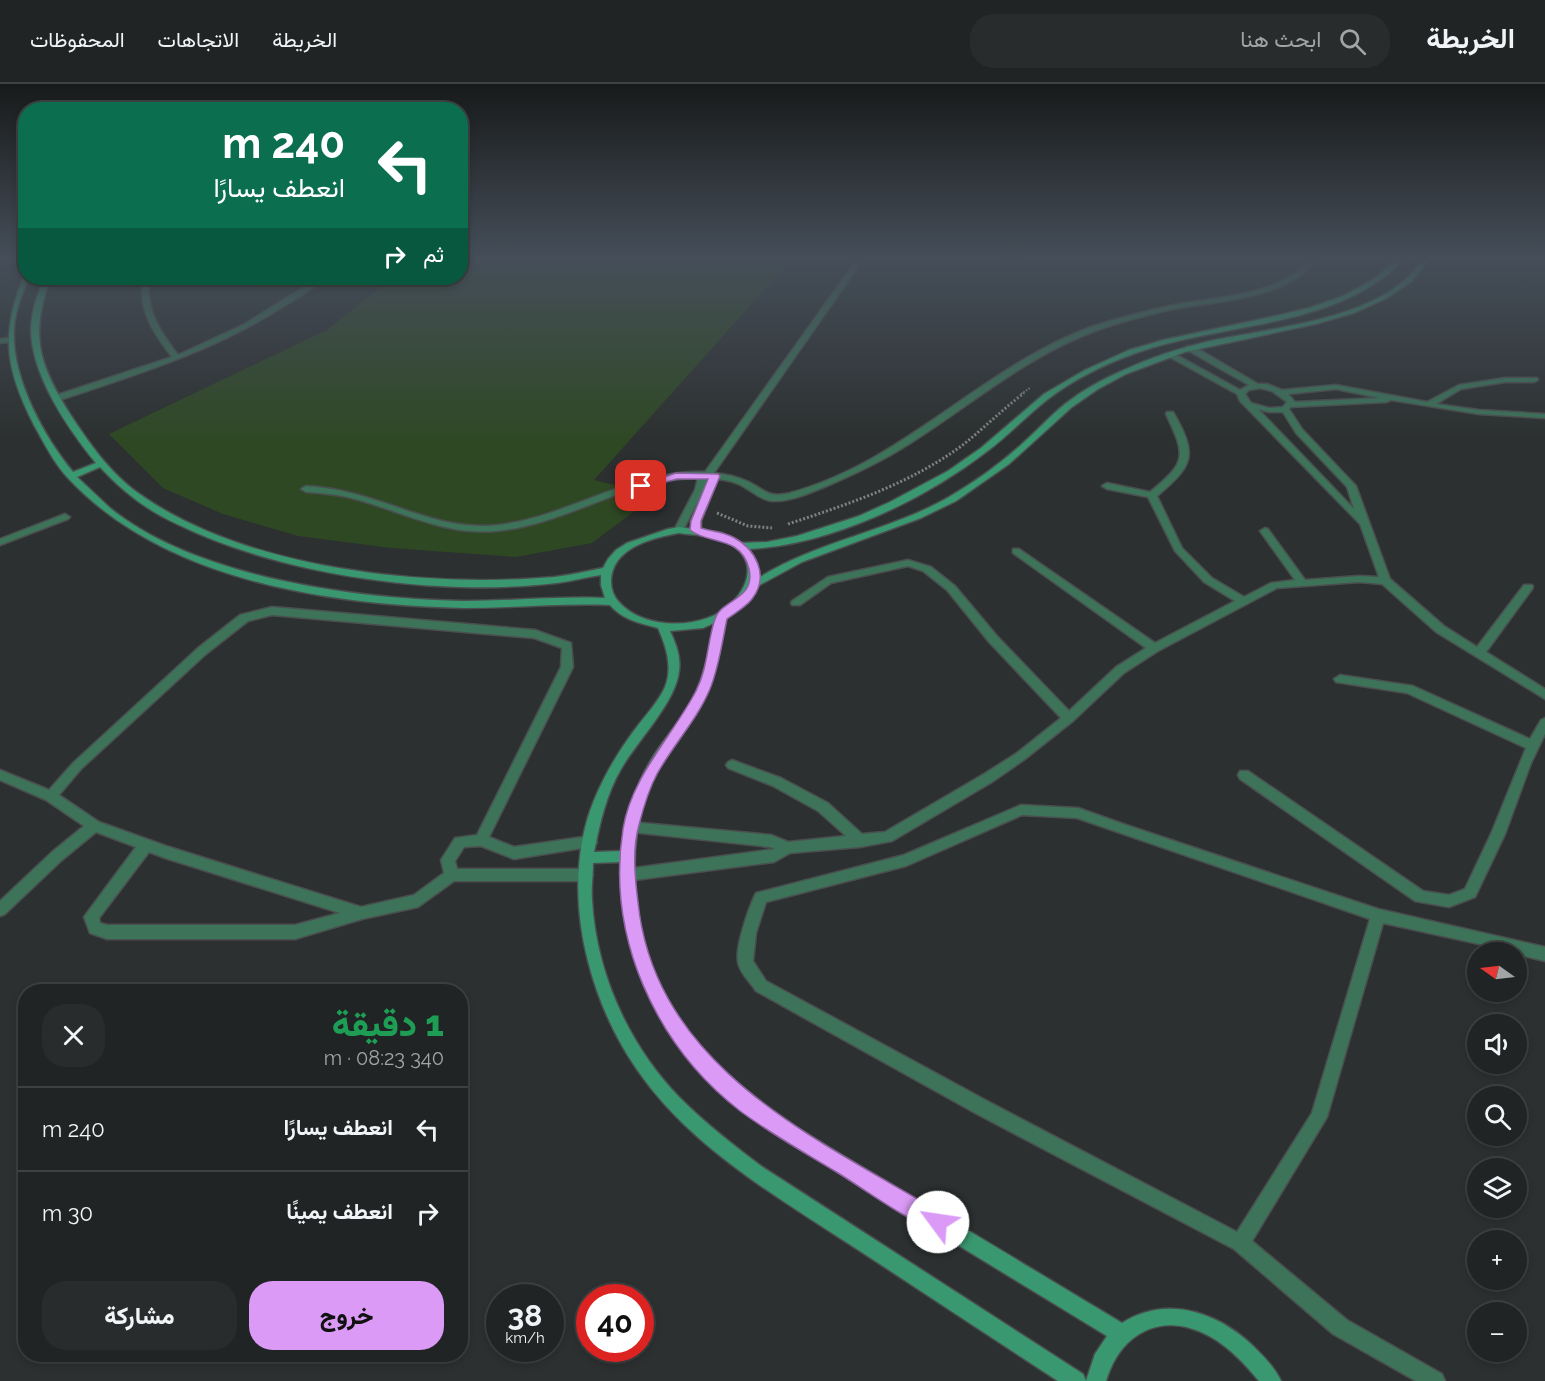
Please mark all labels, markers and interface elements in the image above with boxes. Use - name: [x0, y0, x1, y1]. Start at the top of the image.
- search box: [970, 14, 1390, 68]
- text: الخريطة: [1426, 22, 1515, 55]
- icon: search: [1336, 25, 1369, 58]
- text: ابحث هنا: [1240, 26, 1321, 52]
- text: المحفوظات: [30, 27, 125, 52]
- text: الاتجاهات: [158, 27, 239, 52]
- text: الخريطة: [272, 27, 337, 52]
- text: 240 m: [222, 119, 345, 168]
- icon: left: [366, 126, 444, 204]
- text: انعطف يسارًا: [213, 172, 345, 203]
- icon: right: [378, 240, 411, 273]
- text: ثم: [423, 241, 444, 267]
- pin: [615, 460, 666, 511]
- icon: arrive: [624, 469, 657, 502]
- north arrow: [1467, 942, 1527, 1002]
- map controls: [1467, 942, 1527, 1362]
- text: 1 دقيقة: [332, 1002, 444, 1044]
- button: close: [42, 1004, 105, 1067]
- button: sound: [1467, 1014, 1527, 1074]
- text: 340 m · 08:23: [324, 1046, 444, 1070]
- button: search: [1467, 1086, 1527, 1146]
- icon: left: [411, 1113, 444, 1146]
- text: انعطف يسارًا: [284, 1114, 393, 1140]
- text: 240 m: [42, 1116, 105, 1142]
- button: layers: [1467, 1158, 1527, 1218]
- position arrow: [906, 1190, 970, 1254]
- icon: right: [411, 1197, 444, 1230]
- text: انعطف يمينًا: [286, 1198, 393, 1224]
- text: 30 m: [42, 1200, 93, 1226]
- button: +: [1467, 1230, 1527, 1290]
- button: مشاركة: [42, 1281, 237, 1350]
- button: خروج: [249, 1281, 444, 1350]
- speed limit sign: 40: [576, 1284, 654, 1362]
- text: 38: [508, 1298, 542, 1333]
- button: −: [1467, 1302, 1527, 1362]
- text: km/h: [505, 1329, 545, 1347]

